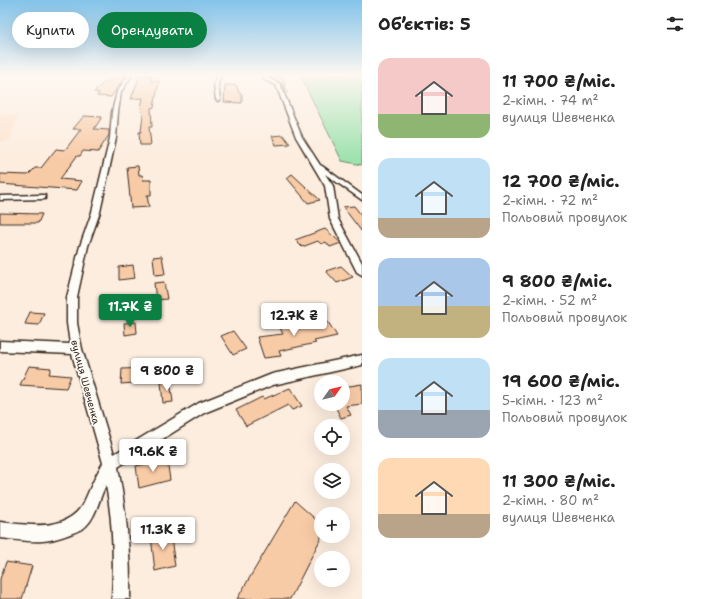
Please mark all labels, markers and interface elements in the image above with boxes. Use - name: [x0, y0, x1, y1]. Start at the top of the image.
- chip: Купити: [12, 12, 89, 48]
- chip: Орендувати: [97, 12, 207, 48]
- text: Об’єктів: 5: [378, 13, 471, 35]
- icon: filters: [664, 13, 686, 35]
- text: 11 700 ₴/міс.: [502, 70, 615, 92]
- icon: home: [410, 74, 458, 122]
- text: 2-кімн. · 74 m²: [502, 92, 599, 109]
- text: вулиця Шевченка: [502, 109, 615, 126]
- text: 12 700 ₴/міс.: [502, 170, 620, 192]
- icon: home: [410, 174, 458, 222]
- text: 2-кімн. · 72 m²: [502, 192, 598, 209]
- text: Польовий провулок: [502, 209, 627, 226]
- text: 9 800 ₴/міс.: [502, 270, 612, 292]
- icon: home: [410, 274, 458, 322]
- text: 2-кімн. · 52 m²: [502, 292, 597, 309]
- pin: 11.7K ₴: [93, 294, 167, 328]
- text: 11.7K ₴: [108, 298, 152, 315]
- pin: 12.7K ₴: [257, 303, 331, 337]
- text: 12.7K ₴: [270, 307, 318, 324]
- text: Польовий провулок: [502, 309, 627, 326]
- street label: вулиця Шевченка: [68, 339, 103, 426]
- pin: 9 800 ₴: [130, 358, 204, 392]
- text: 9 800 ₴: [140, 362, 194, 379]
- text: 19 600 ₴/міс.: [502, 370, 620, 392]
- icon: home: [410, 374, 458, 422]
- north arrow: [314, 375, 350, 411]
- map controls: [314, 375, 350, 587]
- text: 5-кімн. · 123 m²: [502, 392, 603, 409]
- text: Польовий провулок: [502, 409, 627, 426]
- button: locate: [314, 419, 350, 455]
- pin: 19.6K ₴: [116, 439, 190, 473]
- text: 19.6K ₴: [128, 443, 178, 460]
- button: layers: [314, 463, 350, 499]
- text: 11 300 ₴/міс.: [502, 470, 616, 492]
- icon: home: [410, 474, 458, 522]
- text: 2-кімн. · 80 m²: [502, 492, 599, 509]
- button: +: [314, 507, 350, 543]
- text: вулиця Шевченка: [502, 509, 615, 526]
- pin: 11.3K ₴: [126, 517, 200, 551]
- text: 11.3K ₴: [140, 521, 186, 538]
- button: −: [314, 551, 350, 587]

